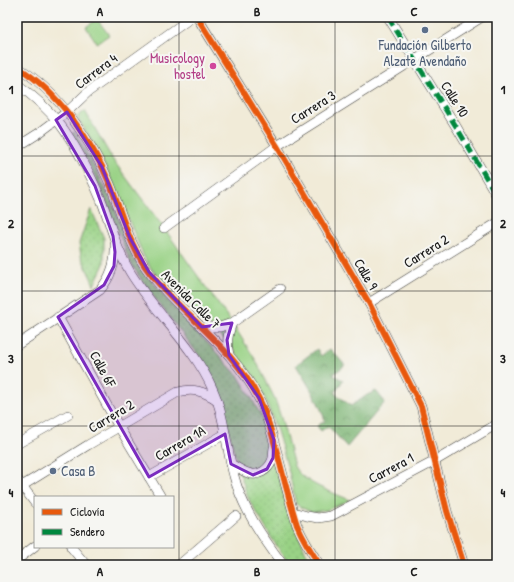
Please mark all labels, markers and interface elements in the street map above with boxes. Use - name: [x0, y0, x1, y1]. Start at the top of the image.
- text: A: [97, 2, 104, 20]
- text: B: [254, 2, 261, 20]
- text: C: [410, 2, 418, 20]
- marker: Fundación Gilberto Alzate Avendaño: [420, 25, 430, 35]
- place label: Fundación Gilberto Alzate Avendaño: [378, 35, 472, 70]
- street label: Carrera 4: [70, 48, 121, 93]
- place label: Musicology hostel: [150, 48, 205, 83]
- marker: Musicology hostel: [208, 61, 218, 71]
- street label: Calle 10: [437, 77, 474, 120]
- text: 1: [9, 80, 14, 98]
- text: 1: [501, 80, 506, 98]
- street label: Carrera 3: [287, 85, 339, 128]
- text: 2: [8, 214, 15, 232]
- text: 2: [500, 214, 507, 232]
- street label: Carrera 2: [399, 229, 452, 272]
- street label: Calle 9: [350, 255, 383, 293]
- street label: Avenida Calle 7: [158, 265, 225, 332]
- street label: Calle 6F: [86, 347, 122, 391]
- text: 3: [8, 349, 14, 367]
- text: 3: [500, 349, 506, 367]
- street label: Carrera 2: [84, 394, 138, 437]
- street label: Carrera 1A: [151, 420, 209, 465]
- street label: Carrera 1: [365, 448, 417, 487]
- place label: Casa B: [61, 461, 95, 480]
- marker: Casa B: [48, 466, 58, 476]
- text: 4: [9, 483, 14, 501]
- text: 4: [501, 483, 506, 501]
- legend: [34, 496, 174, 548]
- text: Ciclovía: [70, 503, 104, 520]
- text: Sendero: [70, 523, 105, 540]
- text: A: [97, 562, 104, 580]
- text: B: [254, 562, 261, 580]
- text: C: [410, 562, 418, 580]

